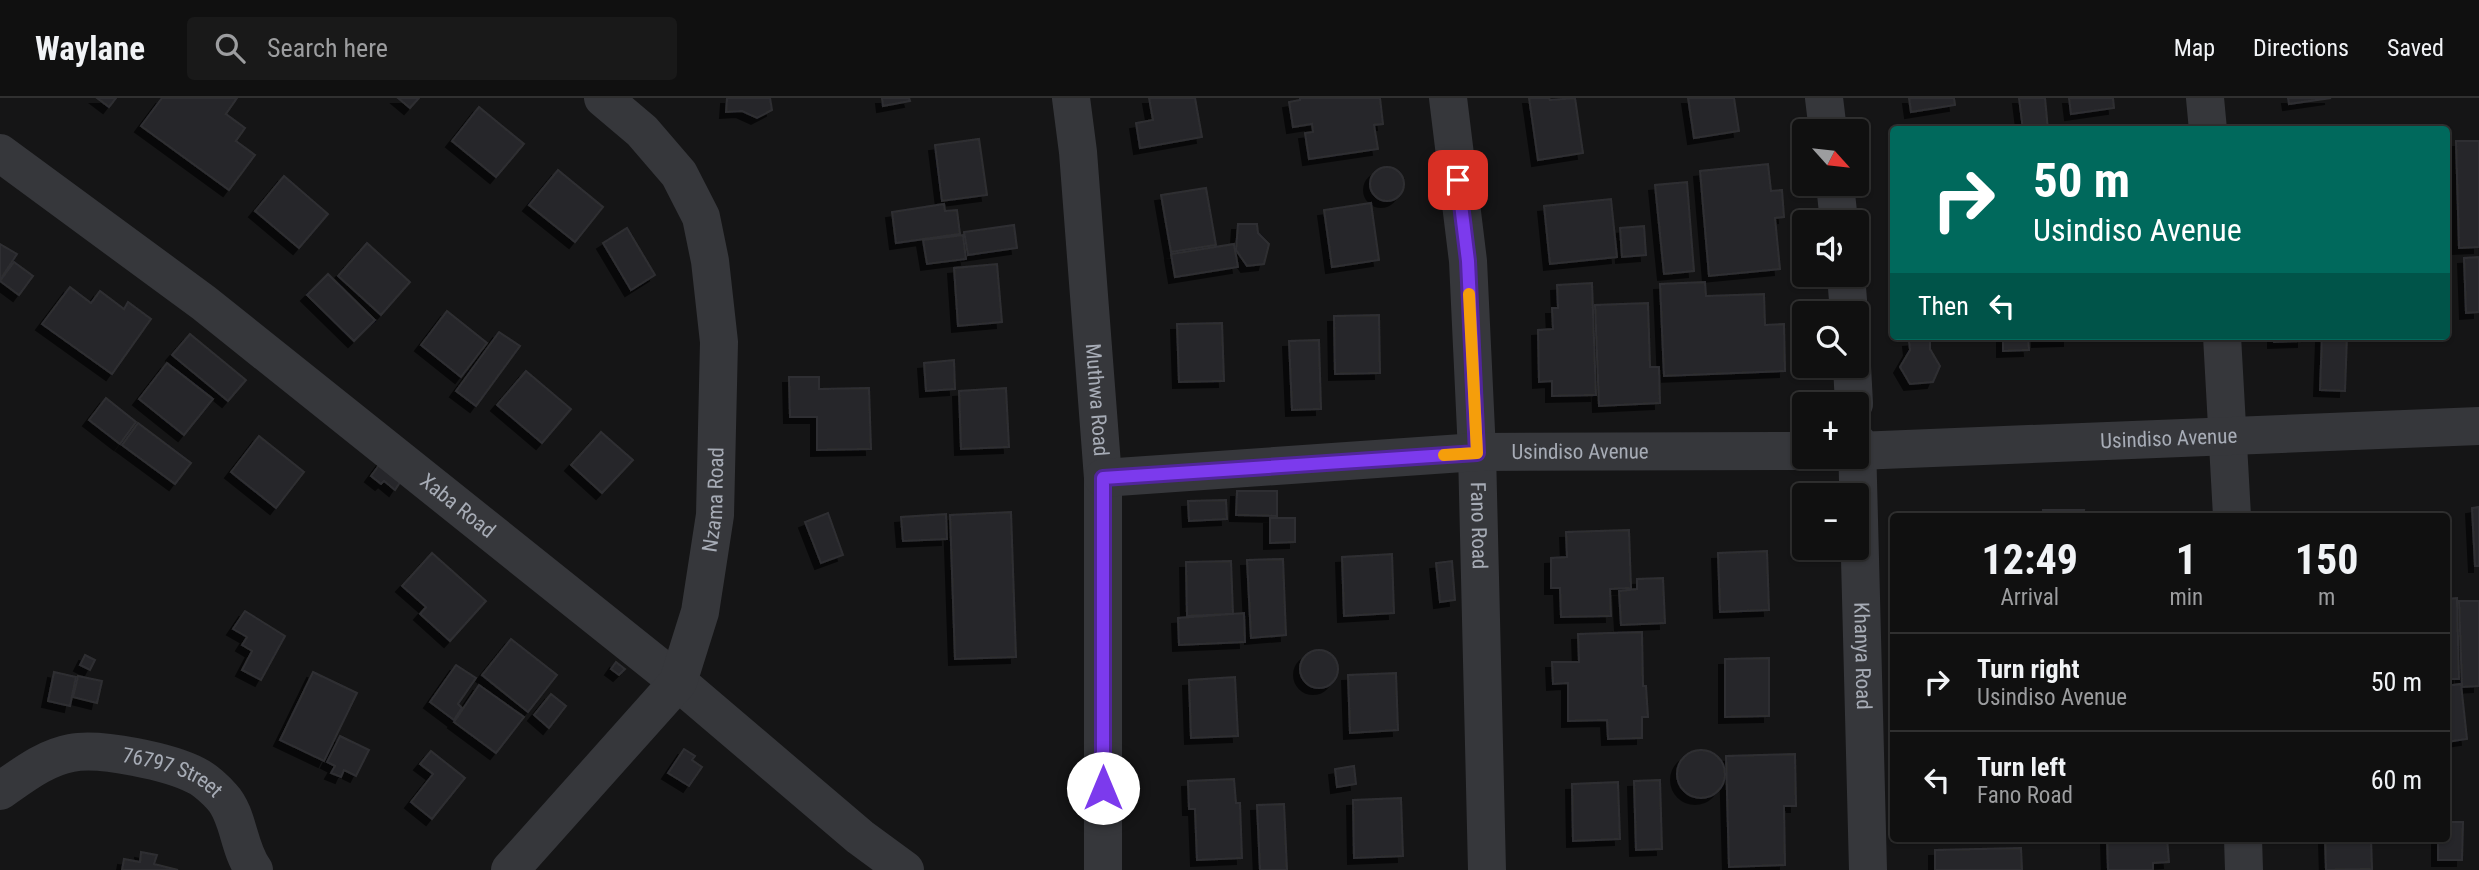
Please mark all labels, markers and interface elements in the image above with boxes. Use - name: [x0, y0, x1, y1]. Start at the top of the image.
- search box: [187, 17, 677, 80]
- text: Waylane: [35, 29, 145, 68]
- icon: search: [211, 29, 249, 67]
- text: Search here: [267, 33, 388, 63]
- text: Map: [2174, 34, 2215, 62]
- text: Directions: [2253, 34, 2349, 62]
- text: Saved: [2387, 34, 2444, 62]
- north arrow: [1792, 119, 1869, 196]
- map controls: [1792, 119, 1869, 560]
- pin: [1428, 150, 1488, 210]
- text: 50 m: [2033, 152, 2130, 209]
- icon: right: [1918, 154, 2009, 245]
- icon: arrive: [1439, 161, 1477, 199]
- button: sound: [1792, 210, 1869, 287]
- text: Usindiso Avenue: [2033, 211, 2242, 249]
- icon: left: [1983, 287, 2021, 325]
- text: Then: [1918, 291, 1969, 321]
- button: search: [1792, 301, 1869, 378]
- street label: Muthwa Road: [1081, 342, 1113, 457]
- button: +: [1792, 392, 1869, 469]
- street label: Usindiso Avenue: [2100, 424, 2238, 453]
- street label: Usindiso Avenue: [1512, 439, 1649, 464]
- street label: Nzama Road: [697, 447, 729, 554]
- street label: Xaba Road: [415, 469, 500, 543]
- street label: Fano Road: [1466, 481, 1492, 570]
- button: −: [1792, 483, 1869, 560]
- text: 12:49: [1982, 535, 2078, 584]
- text: 1: [2176, 535, 2197, 584]
- text: 150: [2295, 535, 2358, 584]
- text: Arrival: [2000, 584, 2059, 611]
- text: min: [2169, 584, 2203, 611]
- text: m: [2318, 584, 2335, 611]
- street label: Khanya Road: [1849, 602, 1876, 710]
- text: Turn right: [1977, 654, 2079, 684]
- icon: right: [1918, 663, 1956, 701]
- text: 50 m: [2371, 667, 2422, 697]
- text: Usindiso Avenue: [1977, 684, 2127, 711]
- street label: 76797 Street: [121, 743, 228, 802]
- position arrow: [1066, 751, 1140, 825]
- text: Turn left: [1977, 752, 2066, 782]
- icon: left: [1918, 761, 1956, 799]
- text: 60 m: [2371, 765, 2422, 795]
- text: Fano Road: [1977, 782, 2073, 809]

